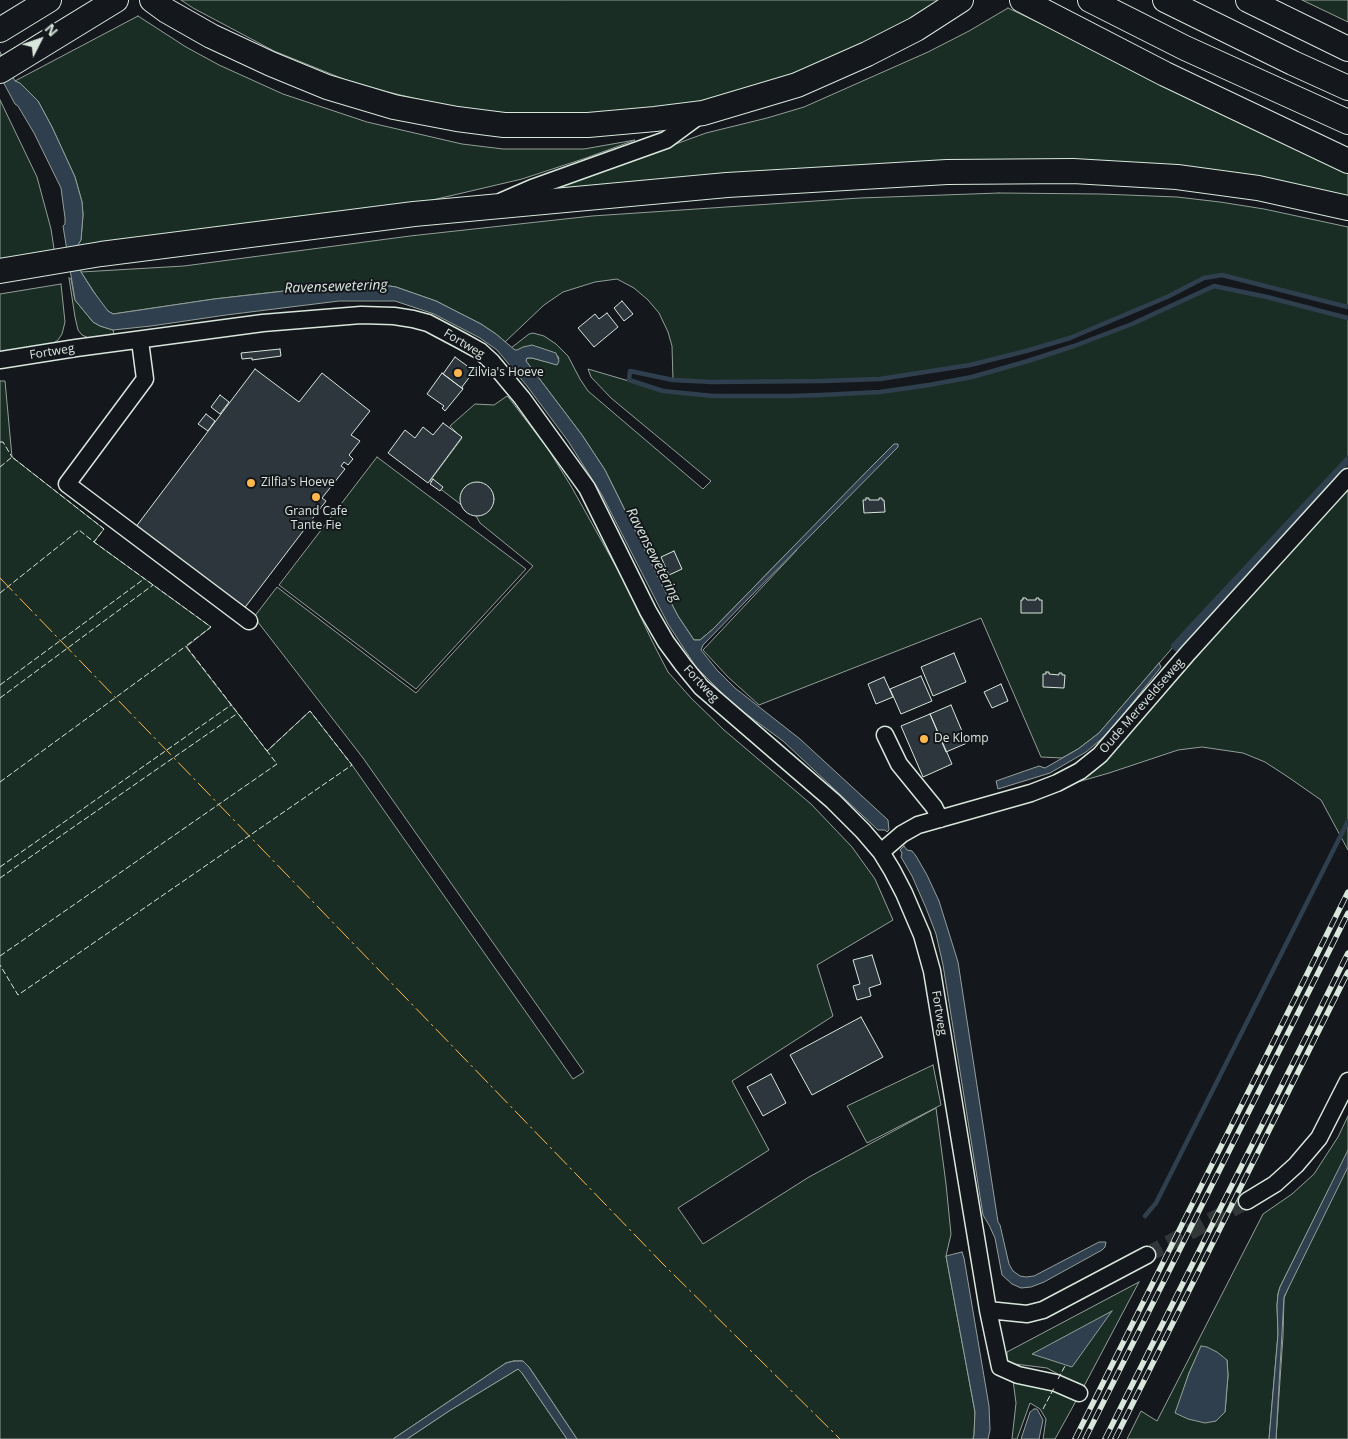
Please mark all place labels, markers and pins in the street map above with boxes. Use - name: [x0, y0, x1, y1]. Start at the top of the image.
- place label: Zilvia's Hoeve: [468, 366, 544, 380]
- marker: Zilvia's Hoeve: [452, 367, 464, 379]
- place label: Zilfia's Hoeve: [261, 476, 335, 490]
- marker: Zilfia's Hoeve: [245, 477, 257, 489]
- marker: Grand Cafe Tante Fie: [310, 491, 322, 503]
- place label: Grand Cafe Tante Fie: [284, 505, 348, 533]
- place label: De Klomp: [934, 732, 989, 746]
- marker: De Klomp: [918, 733, 930, 745]

